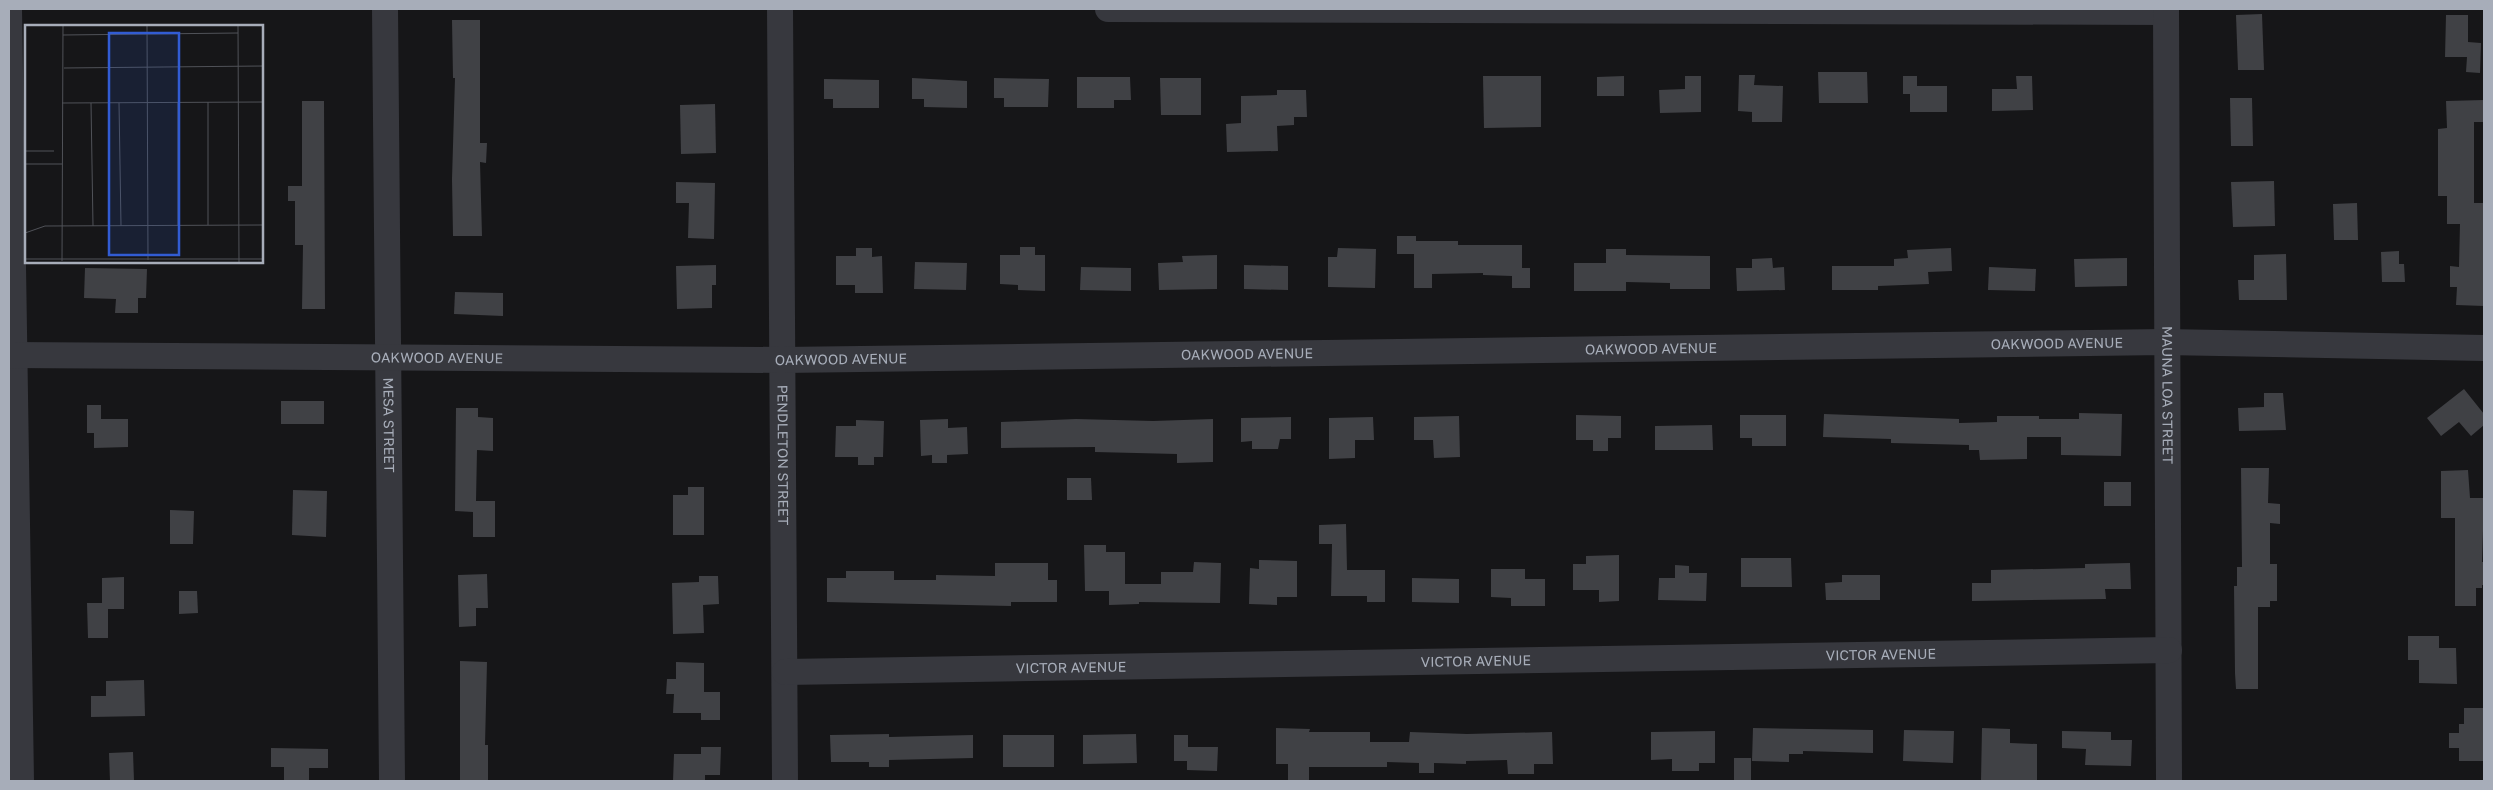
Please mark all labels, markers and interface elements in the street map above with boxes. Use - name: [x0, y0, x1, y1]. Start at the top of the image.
- inset map: [25, 25, 262, 262]
- street label: MAUNA LOA STREET: [2159, 326, 2177, 464]
- street label: OAKWOOD AVENUE: [1991, 334, 2123, 352]
- street label: OAKWOOD AVENUE: [1585, 339, 1717, 358]
- street label: OAKWOOD AVENUE: [1181, 344, 1313, 363]
- street label: OAKWOOD AVENUE: [371, 348, 503, 366]
- street label: OAKWOOD AVENUE: [775, 349, 907, 368]
- street label: MESA STREET: [380, 377, 398, 473]
- street label: PENDLETON STREET: [774, 385, 792, 526]
- street label: VICTOR AVENUE: [1826, 645, 1936, 663]
- street label: VICTOR AVENUE: [1421, 651, 1531, 670]
- street label: VICTOR AVENUE: [1016, 658, 1126, 676]

